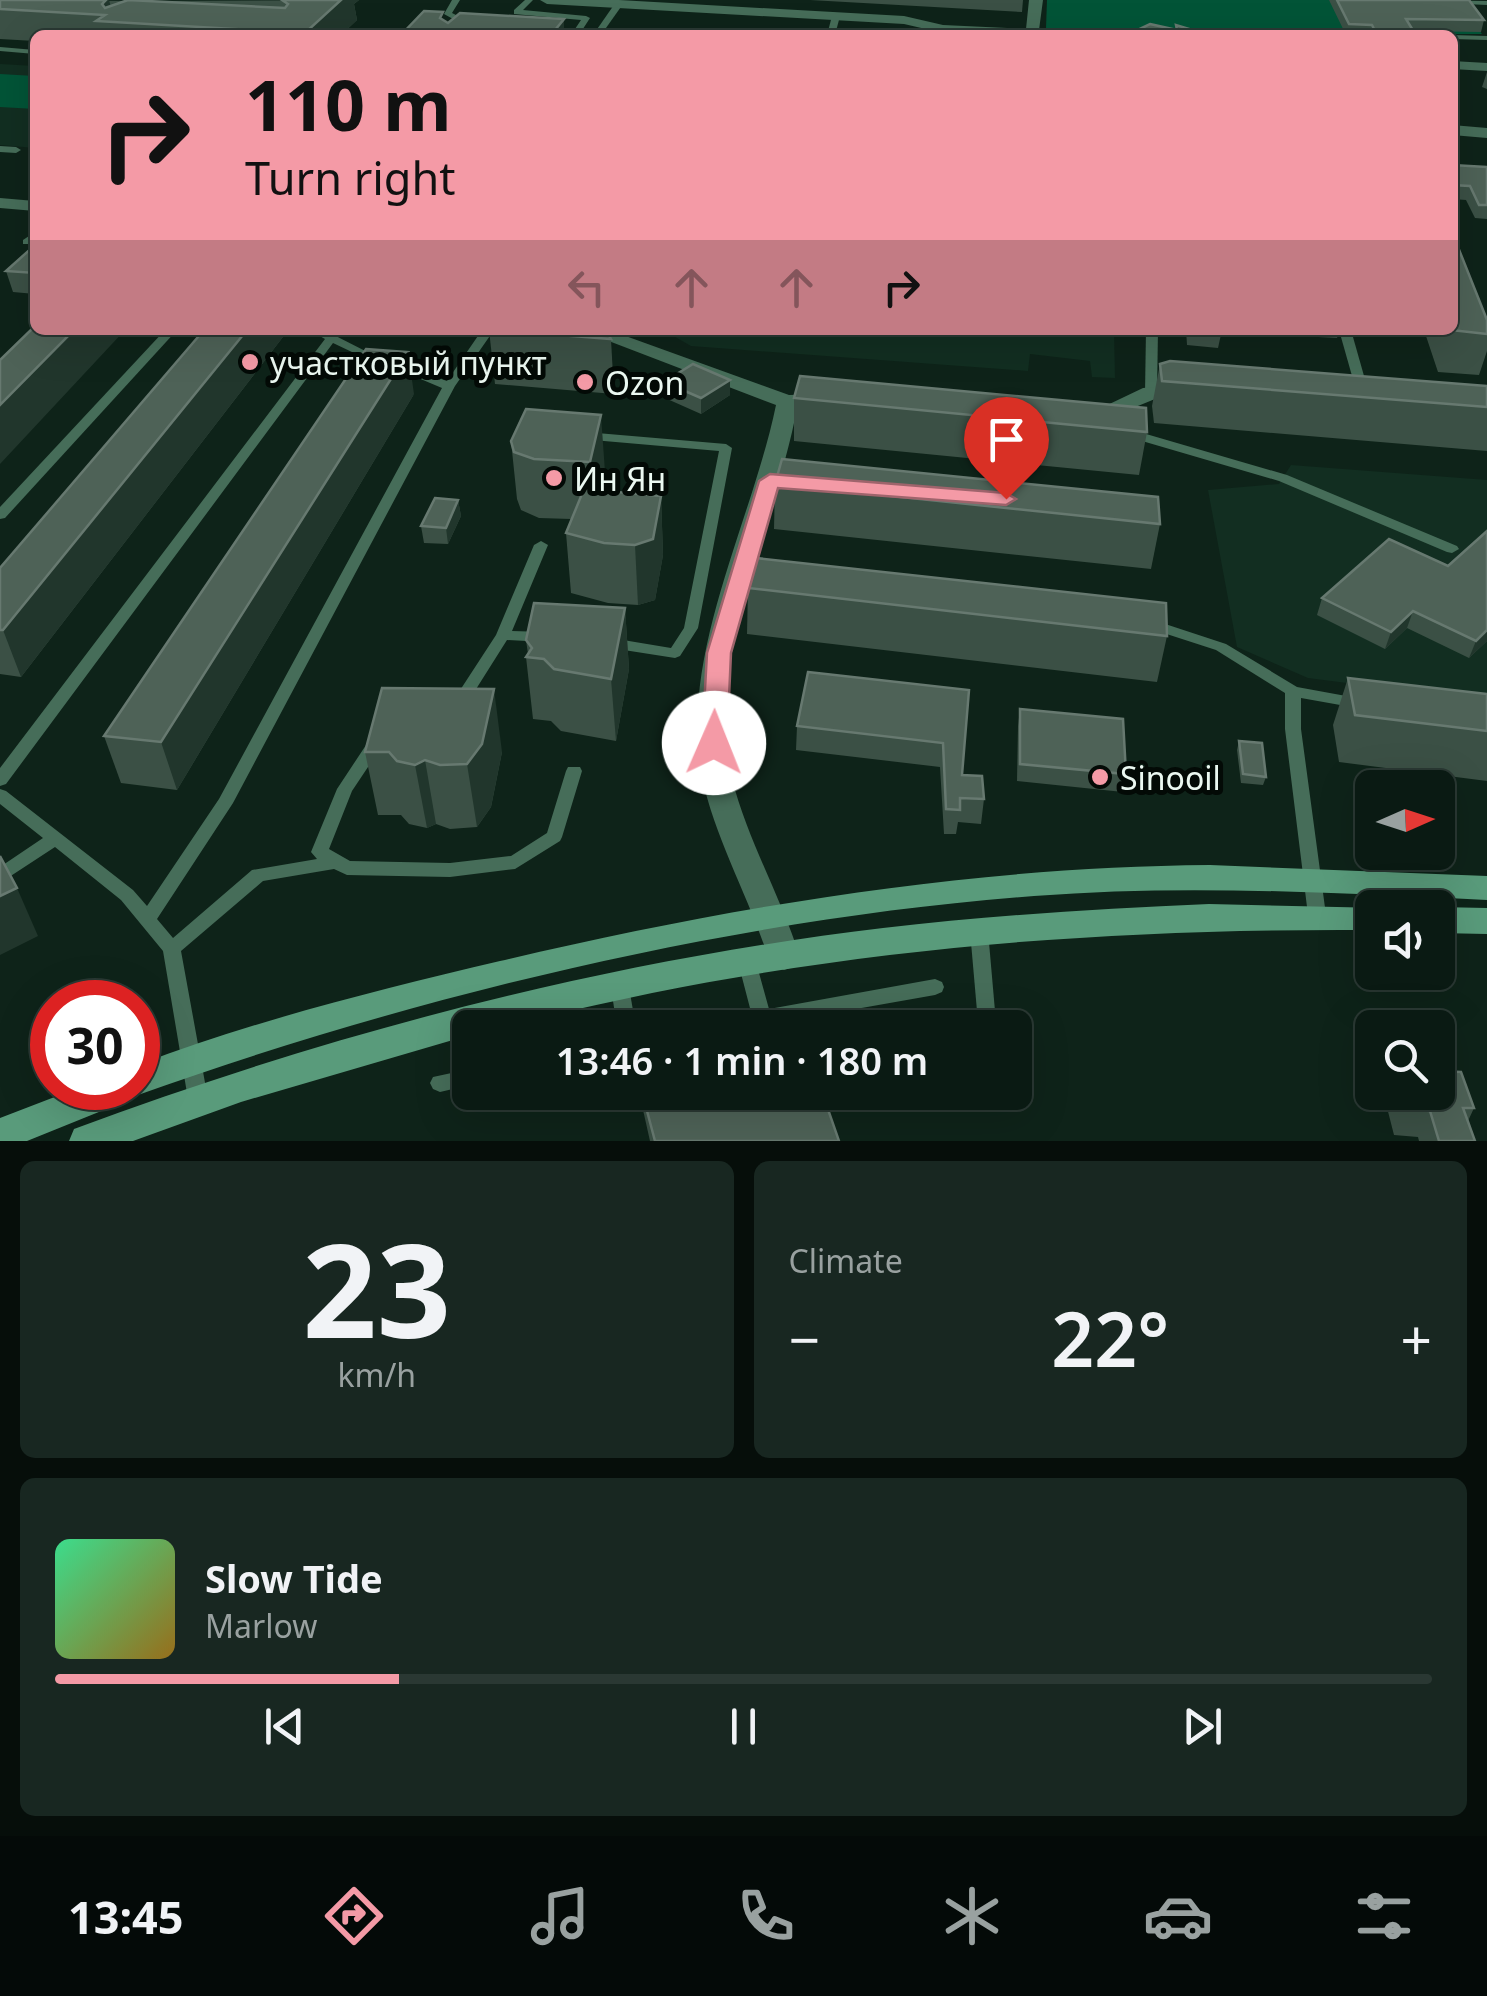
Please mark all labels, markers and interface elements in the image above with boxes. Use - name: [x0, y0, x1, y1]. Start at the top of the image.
- text: 110 m: [245, 56, 452, 152]
- icon: right: [80, 70, 210, 200]
- text: Turn right: [245, 147, 456, 208]
- icon: left: [559, 260, 614, 315]
- icon: ahead: [664, 260, 719, 315]
- icon: ahead: [769, 260, 824, 315]
- icon: right: [874, 260, 929, 315]
- place label: участковый пункт: [270, 341, 547, 384]
- marker: участковый пункт: [239, 351, 261, 373]
- place label: Ozon: [605, 361, 684, 404]
- marker: Ozon: [574, 371, 596, 393]
- pin: [964, 397, 1049, 500]
- icon: arrive: [979, 412, 1034, 467]
- place label: Ин Ян: [574, 457, 666, 500]
- marker: Ин Ян: [543, 467, 565, 489]
- position arrow: [662, 691, 766, 795]
- place label: Sinooil: [1120, 756, 1221, 799]
- marker: Sinooil: [1089, 766, 1111, 788]
- north arrow: [1355, 770, 1455, 870]
- map controls: [1355, 770, 1455, 1110]
- button: sound: [1355, 890, 1455, 990]
- speed limit sign: 30: [30, 980, 160, 1110]
- button: search: [1355, 1010, 1455, 1110]
- text: 13:46 · 1 min · 180 m: [556, 1034, 928, 1086]
- text: 23: [302, 1199, 451, 1376]
- text: Climate: [789, 1239, 903, 1282]
- text: 22°: [1051, 1287, 1169, 1389]
- text: −: [789, 1301, 820, 1376]
- text: +: [1401, 1301, 1432, 1376]
- text: km/h: [337, 1353, 416, 1396]
- text: Slow Tide: [205, 1552, 383, 1604]
- text: Marlow: [205, 1604, 317, 1647]
- icon: previous: [257, 1699, 312, 1754]
- icon: pause: [716, 1699, 771, 1754]
- icon: next: [1175, 1699, 1230, 1754]
- icon: directions: [319, 1881, 389, 1951]
- icon: music: [525, 1881, 595, 1951]
- icon: phone: [731, 1881, 801, 1951]
- icon: climate: [937, 1881, 1007, 1951]
- icon: car: [1143, 1881, 1213, 1951]
- icon: filters: [1349, 1881, 1419, 1951]
- text: 13:45: [68, 1886, 184, 1947]

